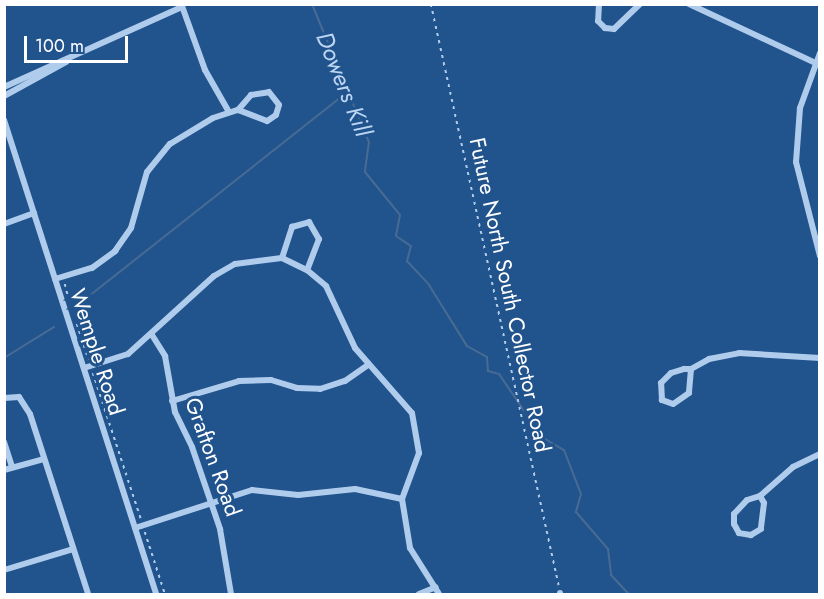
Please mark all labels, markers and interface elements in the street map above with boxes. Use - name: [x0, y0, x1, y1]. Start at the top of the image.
- scale bar: [27, 24, 130, 62]
- water label: Dowers Kill: [310, 28, 378, 140]
- text: 100 m: [35, 33, 84, 59]
- street label: Future North South Collector Road: [464, 135, 556, 455]
- street label: Wemple Road: [64, 285, 130, 419]
- street label: Grafton Road: [179, 394, 247, 520]

